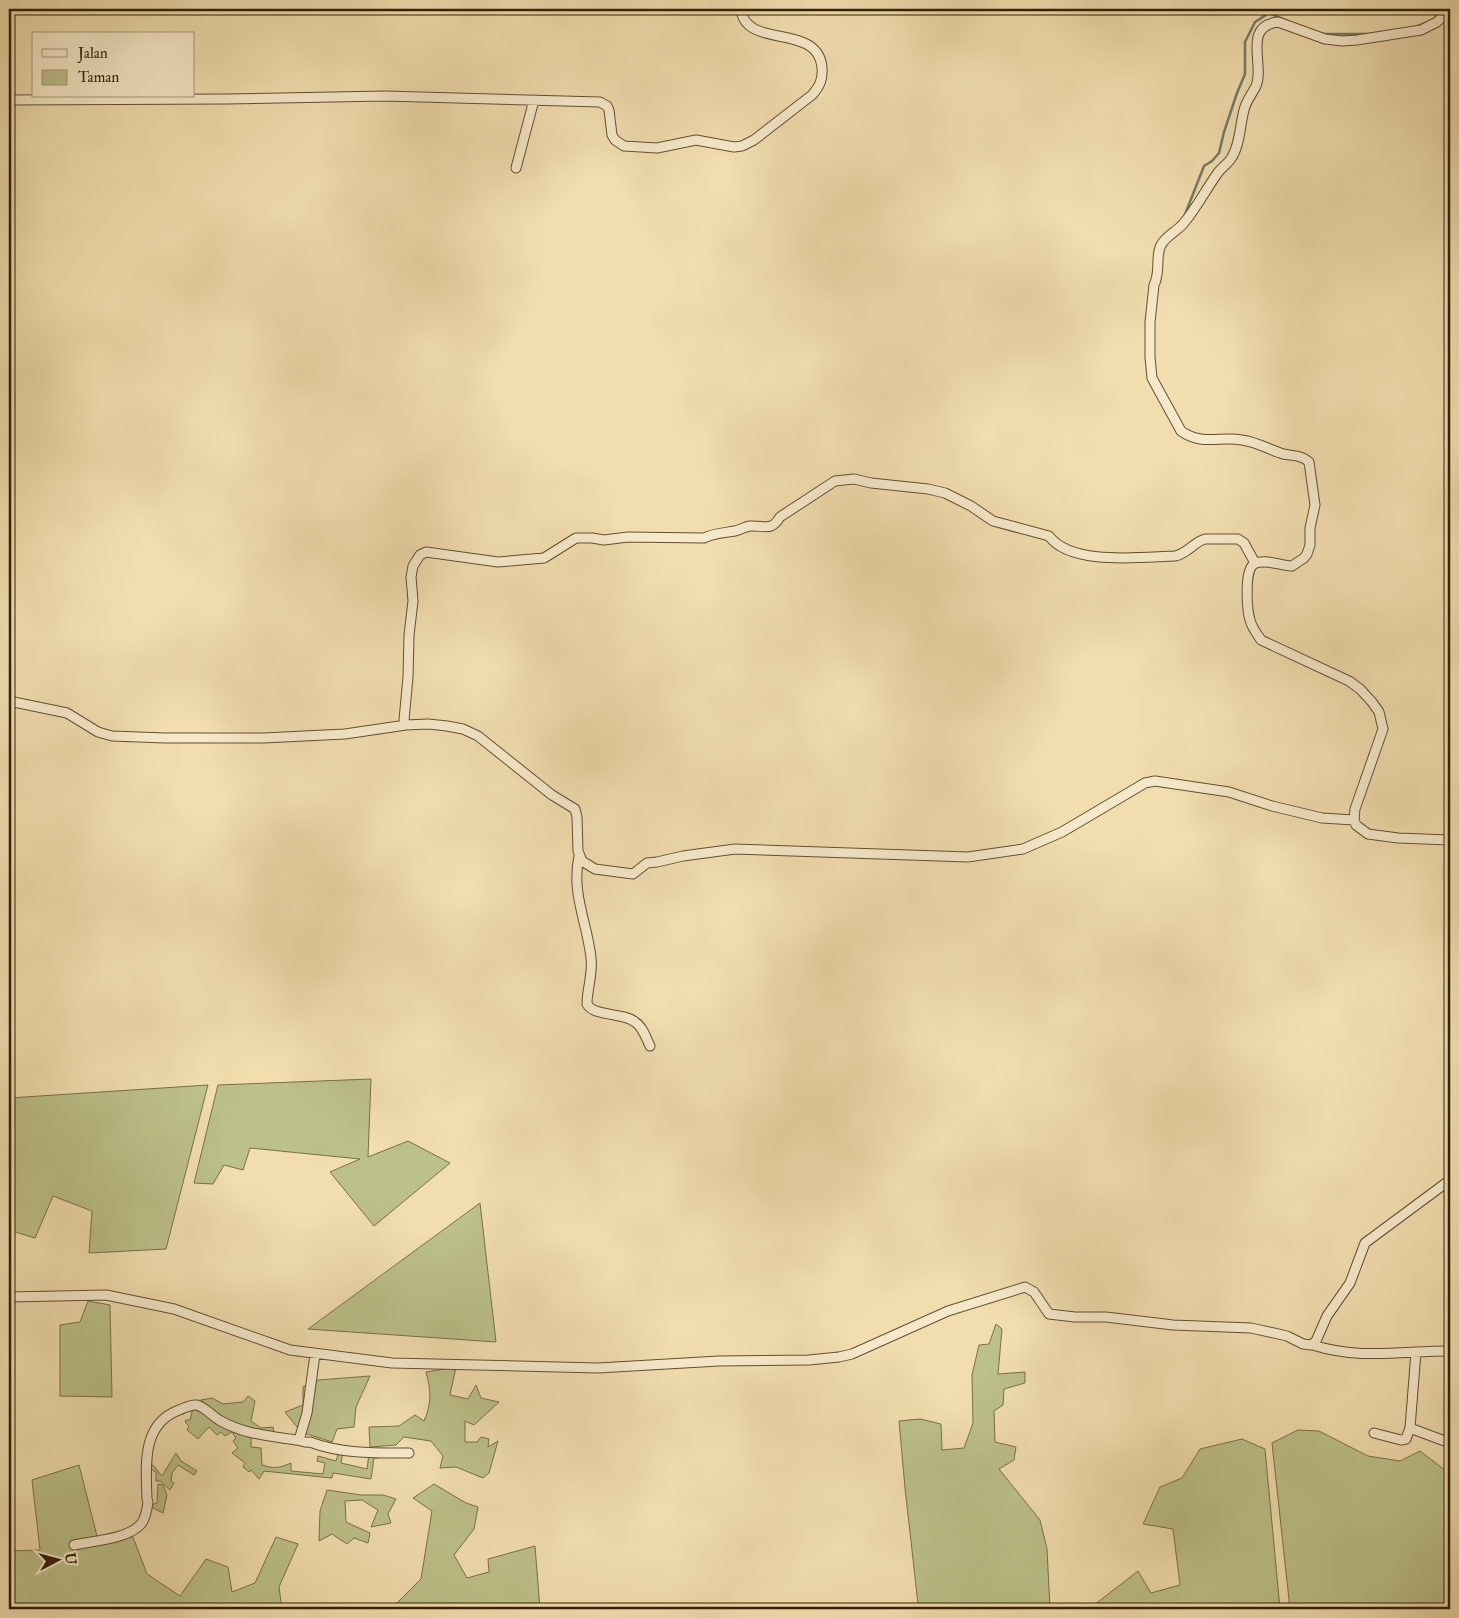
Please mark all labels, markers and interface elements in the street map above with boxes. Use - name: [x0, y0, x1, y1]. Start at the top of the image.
- legend: [32, 32, 195, 98]
- text: Jalan: [77, 44, 108, 64]
- text: Taman: [78, 68, 119, 87]
- north arrow: [32, 1536, 82, 1586]
- text: U: [61, 1552, 80, 1566]

